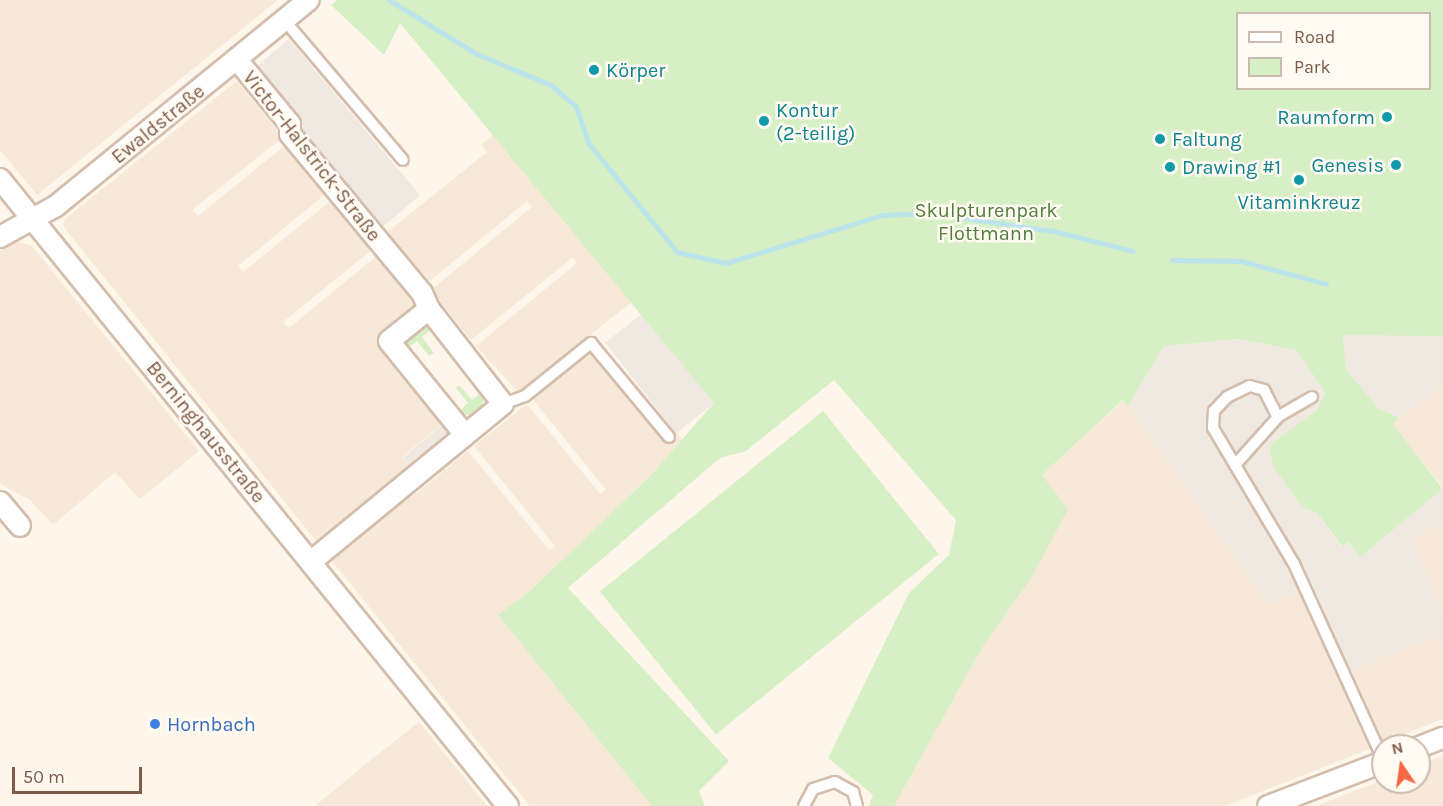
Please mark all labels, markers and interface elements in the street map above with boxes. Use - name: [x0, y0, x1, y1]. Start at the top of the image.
- legend: [1236, 12, 1431, 90]
- text: Road: [1294, 26, 1335, 48]
- text: Park: [1294, 56, 1331, 78]
- place label: Körper: [606, 58, 665, 82]
- marker: Körper: [587, 63, 601, 77]
- street label: Victor-Halstrick-Straße: [238, 66, 386, 246]
- street label: Ewaldstraße: [107, 79, 209, 169]
- place label: Kontur (2-teilig): [776, 98, 855, 145]
- place label: Raumform: [1277, 105, 1375, 129]
- marker: Raumform: [1380, 110, 1394, 124]
- marker: Kontur (2-teilig): [757, 114, 771, 128]
- place label: Faltung: [1172, 127, 1242, 151]
- marker: Faltung: [1153, 132, 1167, 146]
- place label: Genesis: [1312, 153, 1384, 177]
- place label: Drawing #1: [1182, 155, 1281, 179]
- marker: Genesis: [1389, 158, 1403, 172]
- marker: Drawing #1: [1163, 160, 1177, 174]
- marker: Vitaminkreuz: [1292, 173, 1306, 187]
- place label: Vitaminkreuz: [1238, 190, 1360, 214]
- park label: Skulpturenpark Flottmann: [914, 198, 1058, 245]
- street label: Berninghausstraße: [141, 356, 271, 508]
- place label: Hornbach: [167, 712, 256, 736]
- marker: Hornbach: [148, 717, 162, 731]
- north arrow: [1371, 734, 1431, 794]
- text: N: [1390, 737, 1405, 758]
- scale bar: [15, 755, 146, 793]
- text: 50 m: [23, 766, 65, 788]

